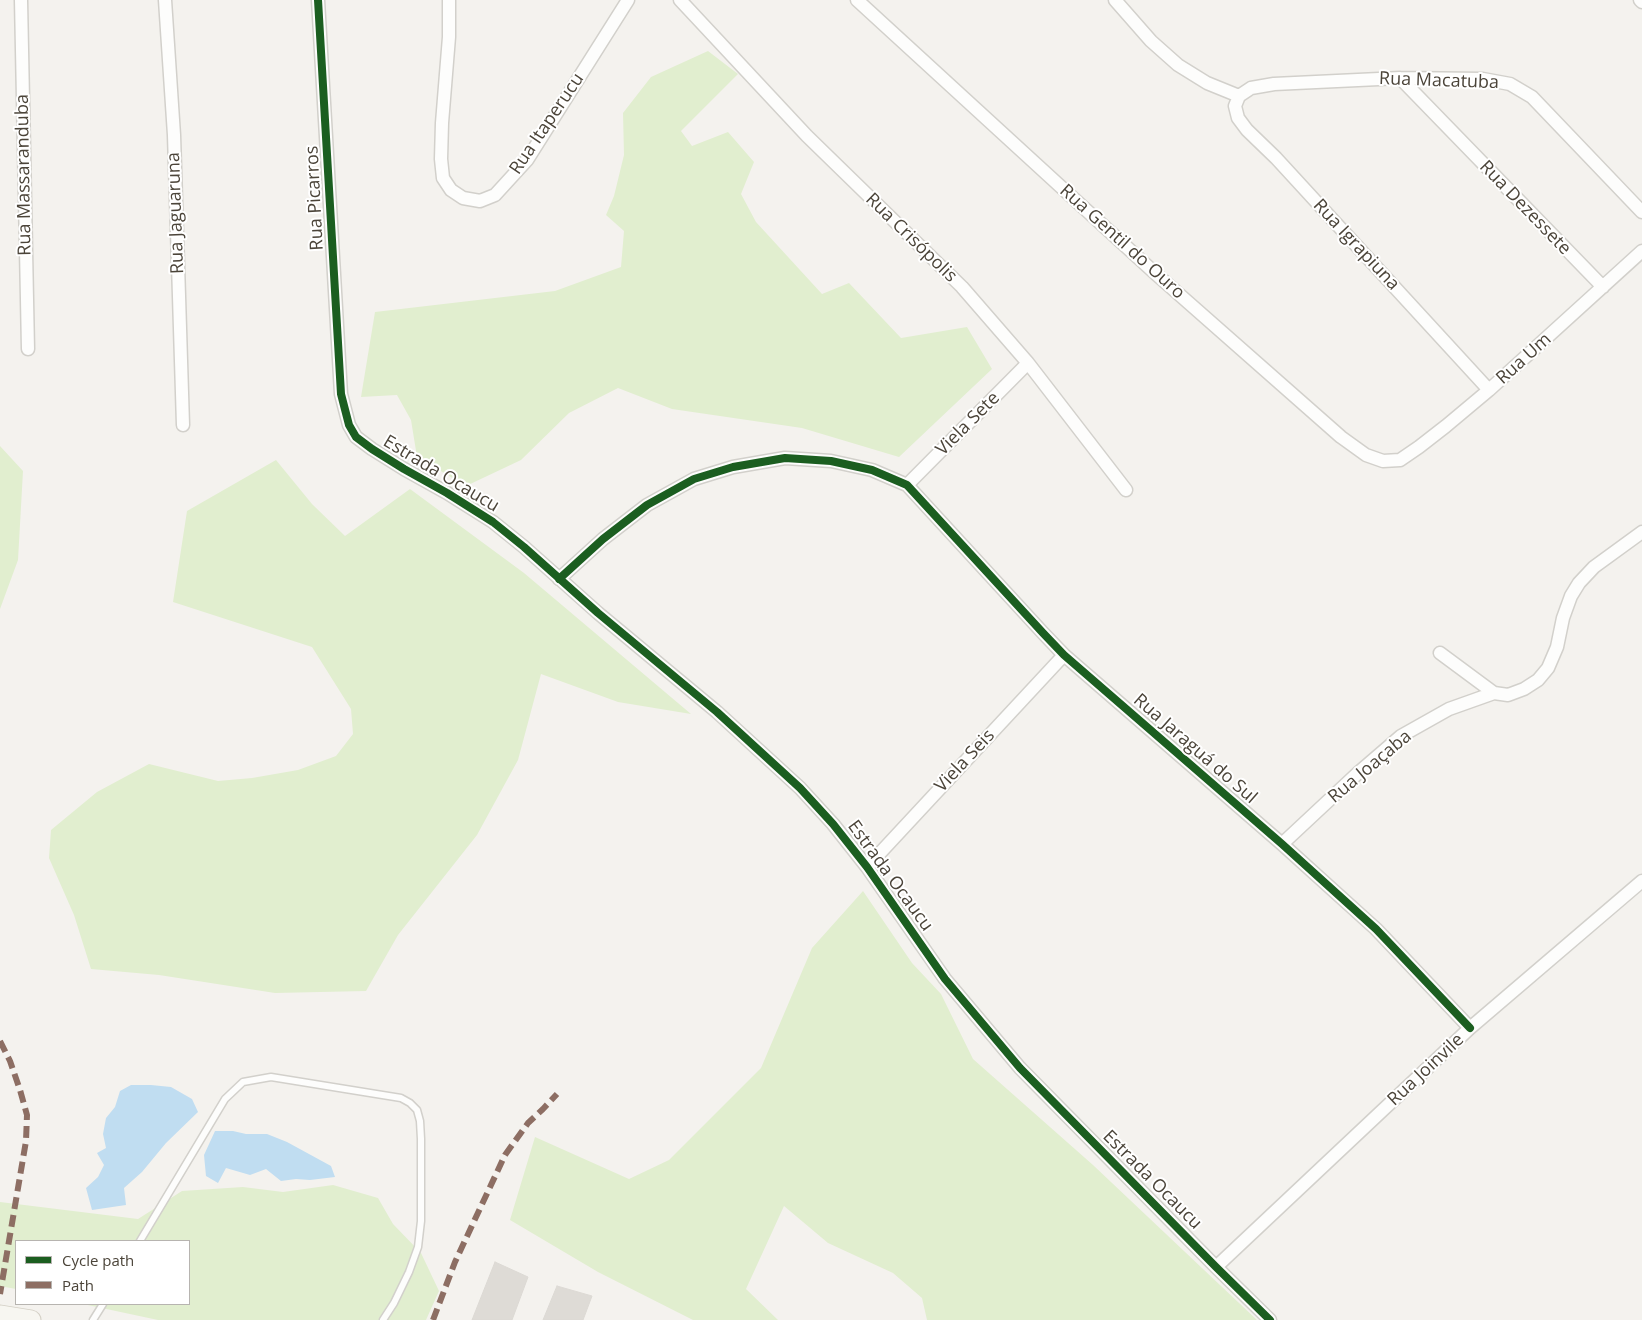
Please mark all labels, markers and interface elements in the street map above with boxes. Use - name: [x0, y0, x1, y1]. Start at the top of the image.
- street label: Rua Macatuba: [1379, 68, 1499, 94]
- street label: Rua Itaperucu: [505, 69, 589, 179]
- street label: Rua Massaranduba: [12, 94, 36, 256]
- street label: Rua Picarros: [301, 145, 329, 251]
- street label: Rua Jaguaruna: [163, 152, 189, 274]
- street label: Rua Dezessete: [1475, 157, 1575, 259]
- street label: Rua Gentil do Ouro: [1055, 180, 1189, 304]
- street label: Rua Crisópolis: [861, 189, 961, 287]
- street label: Rua Igrapiuna: [1308, 195, 1404, 295]
- street label: Rua Um: [1492, 329, 1556, 389]
- street label: Viela Sete: [932, 388, 1004, 460]
- street label: Estrada Ocaucu: [379, 431, 503, 517]
- street label: Rua Jaraguá do Sul: [1129, 690, 1261, 808]
- street label: Viela Seis: [931, 725, 999, 797]
- street label: Rua Joaçaba: [1324, 726, 1416, 808]
- street label: Estrada Ocaucu: [843, 817, 937, 935]
- street label: Rua Joinvile: [1383, 1029, 1469, 1111]
- street label: Estrada Ocaucu: [1098, 1126, 1206, 1234]
- legend: [15, 1240, 190, 1305]
- text: Cycle path: [62, 1250, 134, 1270]
- text: Path: [62, 1275, 94, 1295]

